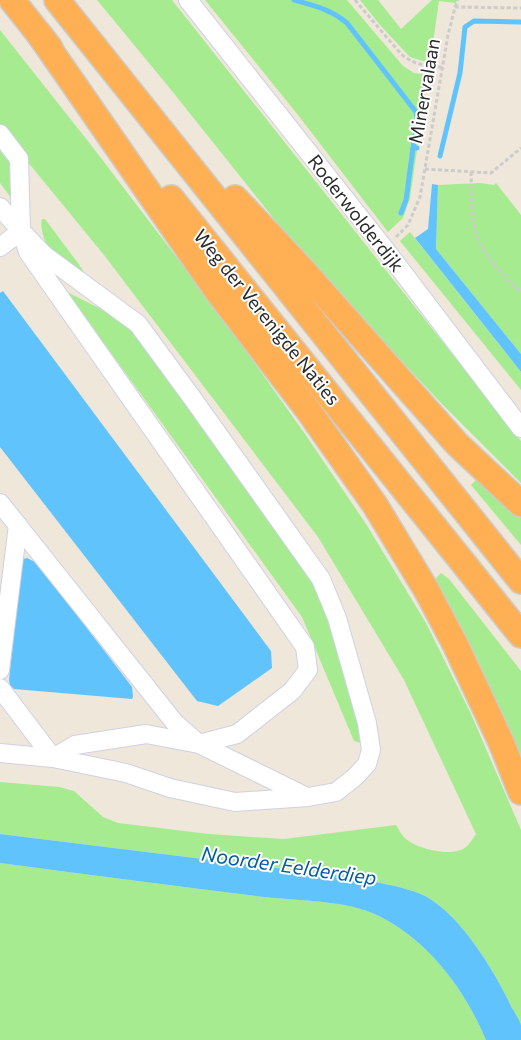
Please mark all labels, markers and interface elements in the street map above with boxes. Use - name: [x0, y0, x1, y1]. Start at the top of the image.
- street label: Minervalaan: [403, 36, 444, 145]
- street label: Roderwolderdijk: [304, 150, 409, 276]
- street label: Weg der Verenigde Naties: [189, 224, 345, 409]
- water label: Noorder Eelderdiep: [200, 841, 379, 889]

